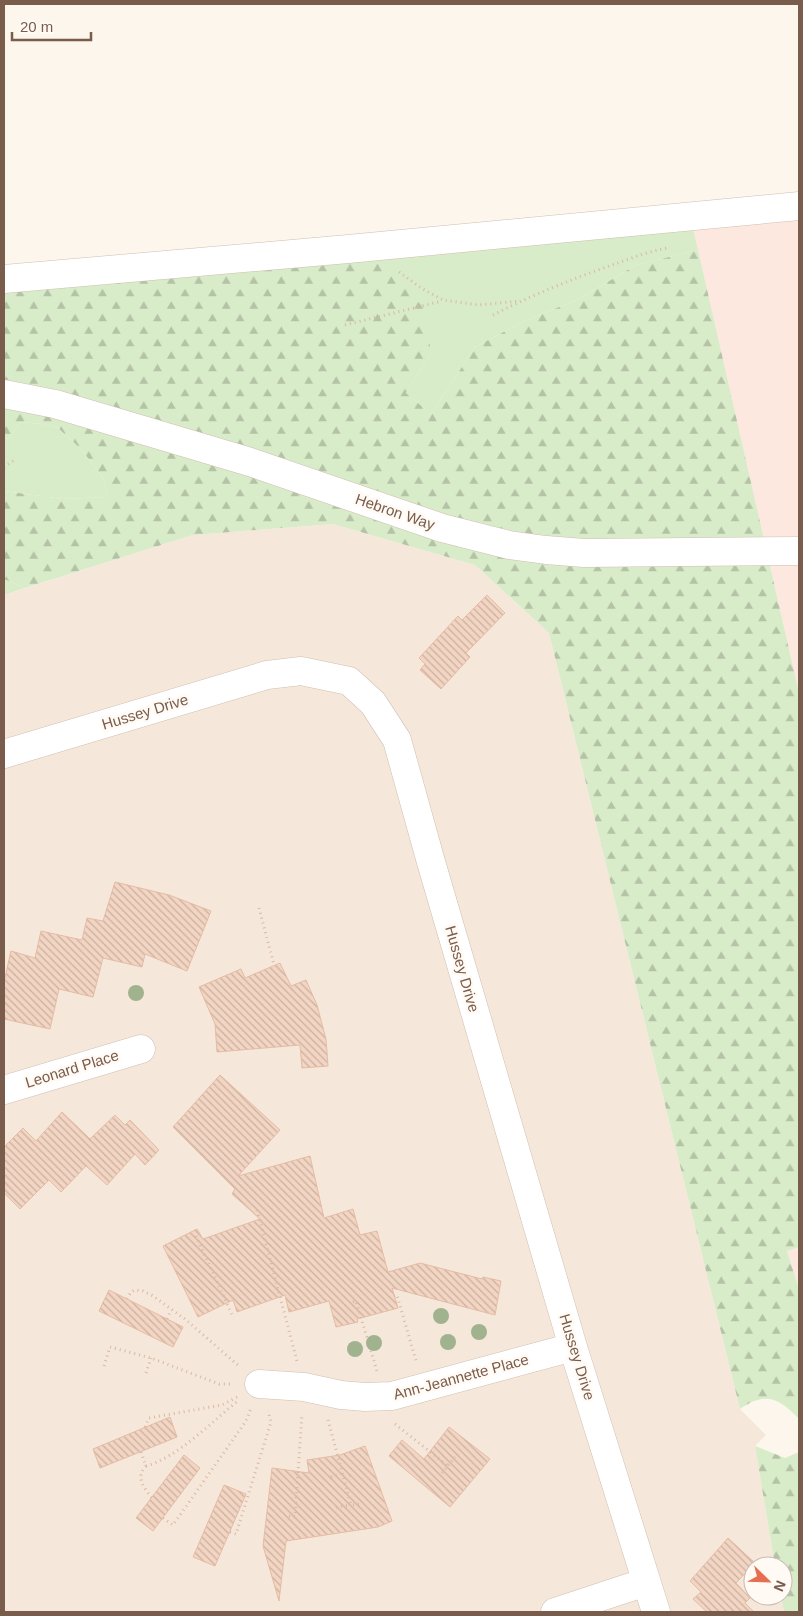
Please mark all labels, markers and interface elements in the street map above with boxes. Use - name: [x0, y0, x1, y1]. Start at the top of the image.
- scale bar: [12, 10, 91, 42]
- text: 20 m: [20, 18, 53, 35]
- street label: Hebron Way: [353, 490, 438, 533]
- street label: Hussey Drive: [100, 690, 190, 733]
- street label: Hussey Drive: [442, 924, 483, 1014]
- street label: Leonard Place: [23, 1046, 121, 1091]
- street label: Hussey Drive: [556, 1312, 599, 1402]
- street label: Ann-Jeannette Place: [391, 1350, 530, 1403]
- north arrow: [743, 1556, 793, 1606]
- text: N: [771, 1578, 789, 1594]

